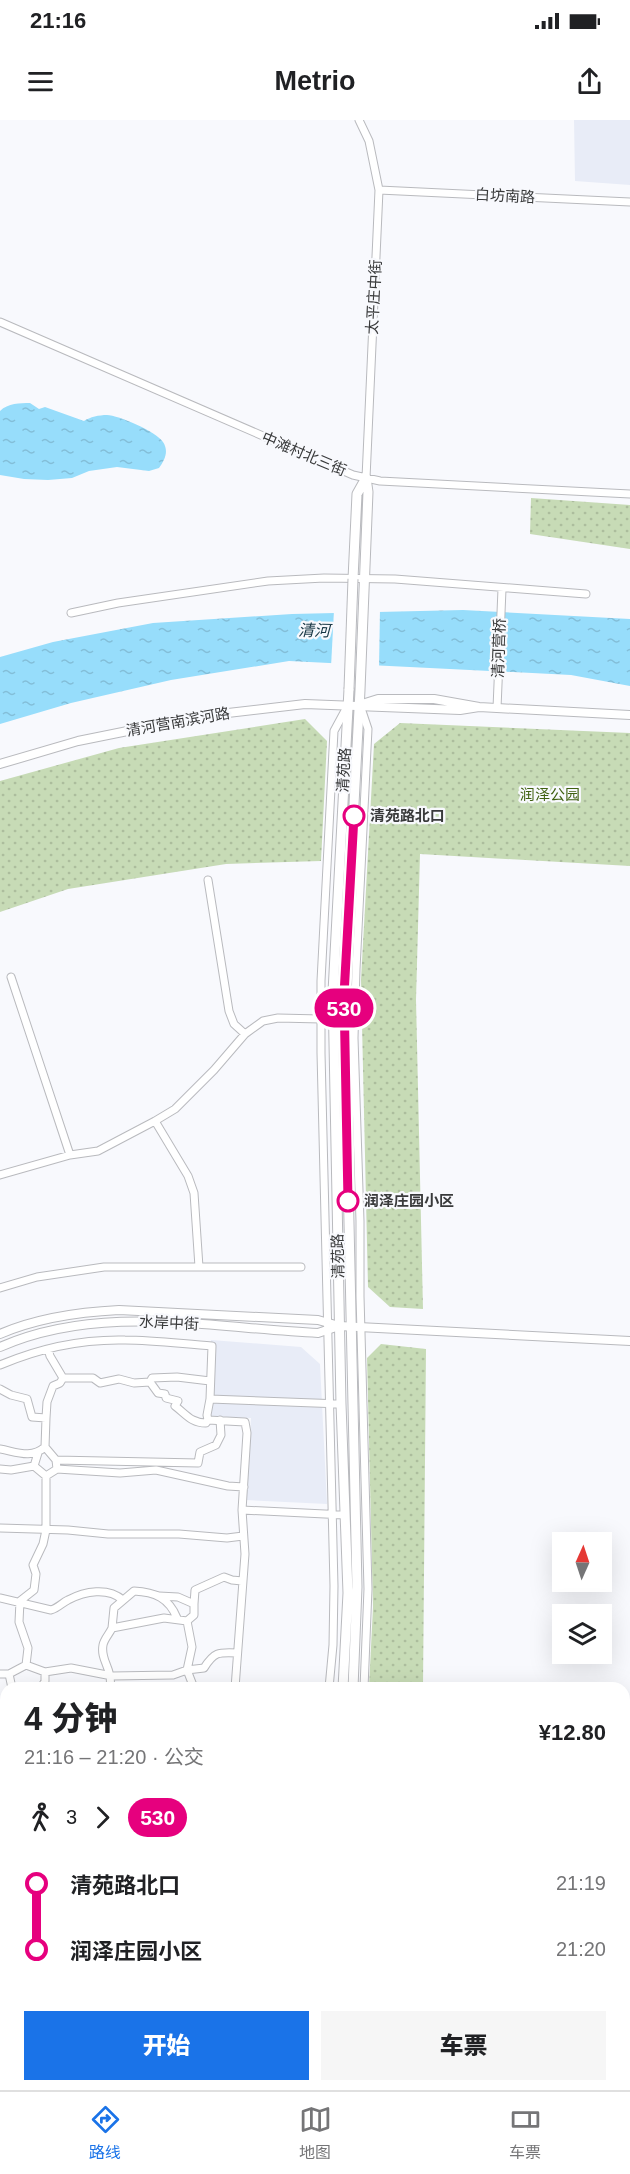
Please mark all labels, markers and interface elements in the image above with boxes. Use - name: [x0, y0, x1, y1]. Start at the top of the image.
- text: 21:16: [30, 8, 86, 33]
- icon: menu: [24, 65, 57, 98]
- icon: share: [573, 65, 606, 98]
- text: Metrio: [275, 66, 356, 96]
- street label: 白坊南路: [475, 185, 535, 206]
- street label: 太平庄中街: [363, 259, 384, 335]
- street label: 中滩村北三街: [259, 428, 349, 479]
- street label: 清河营桥: [489, 618, 508, 678]
- water label: 清河: [298, 622, 333, 639]
- street label: 清河营南滨河路: [125, 704, 231, 739]
- street label: 清苑路: [334, 747, 353, 793]
- park label: 润泽公园: [520, 786, 580, 803]
- marker: 清苑路北口: [343, 805, 365, 827]
- place label: 清苑路北口: [370, 807, 445, 824]
- line badge: 530: [310, 988, 379, 1028]
- text: 530: [326, 997, 362, 1020]
- marker: 润泽庄园小区: [337, 1190, 359, 1212]
- place label: 润泽庄园小区: [364, 1192, 454, 1209]
- street label: 清苑路: [329, 1233, 346, 1279]
- street label: 水岸中街: [139, 1312, 199, 1333]
- north arrow: [552, 1532, 612, 1592]
- map controls: [552, 1532, 612, 1664]
- button: layers: [552, 1604, 612, 1664]
- text: 4 分钟: [24, 1700, 118, 1737]
- text: ¥12.80: [539, 1720, 606, 1745]
- text: 21:16 – 21:20 · 公交: [24, 1746, 204, 1768]
- icon: walk: [24, 1801, 57, 1834]
- icon: forward: [86, 1801, 119, 1834]
- text: 3: [66, 1806, 77, 1828]
- text: 530: [140, 1806, 175, 1829]
- text: 21:19: [556, 1872, 606, 1894]
- text: 清苑路北口: [70, 1873, 180, 1898]
- text: 21:20: [556, 1938, 606, 1960]
- text: 润泽庄园小区: [70, 1939, 202, 1964]
- button: 开始: [24, 2011, 309, 2080]
- button: 车票: [321, 2011, 606, 2080]
- tab: 路线: [89, 2103, 122, 2163]
- tab: 地图: [299, 2103, 332, 2163]
- tab: 车票: [509, 2103, 542, 2163]

